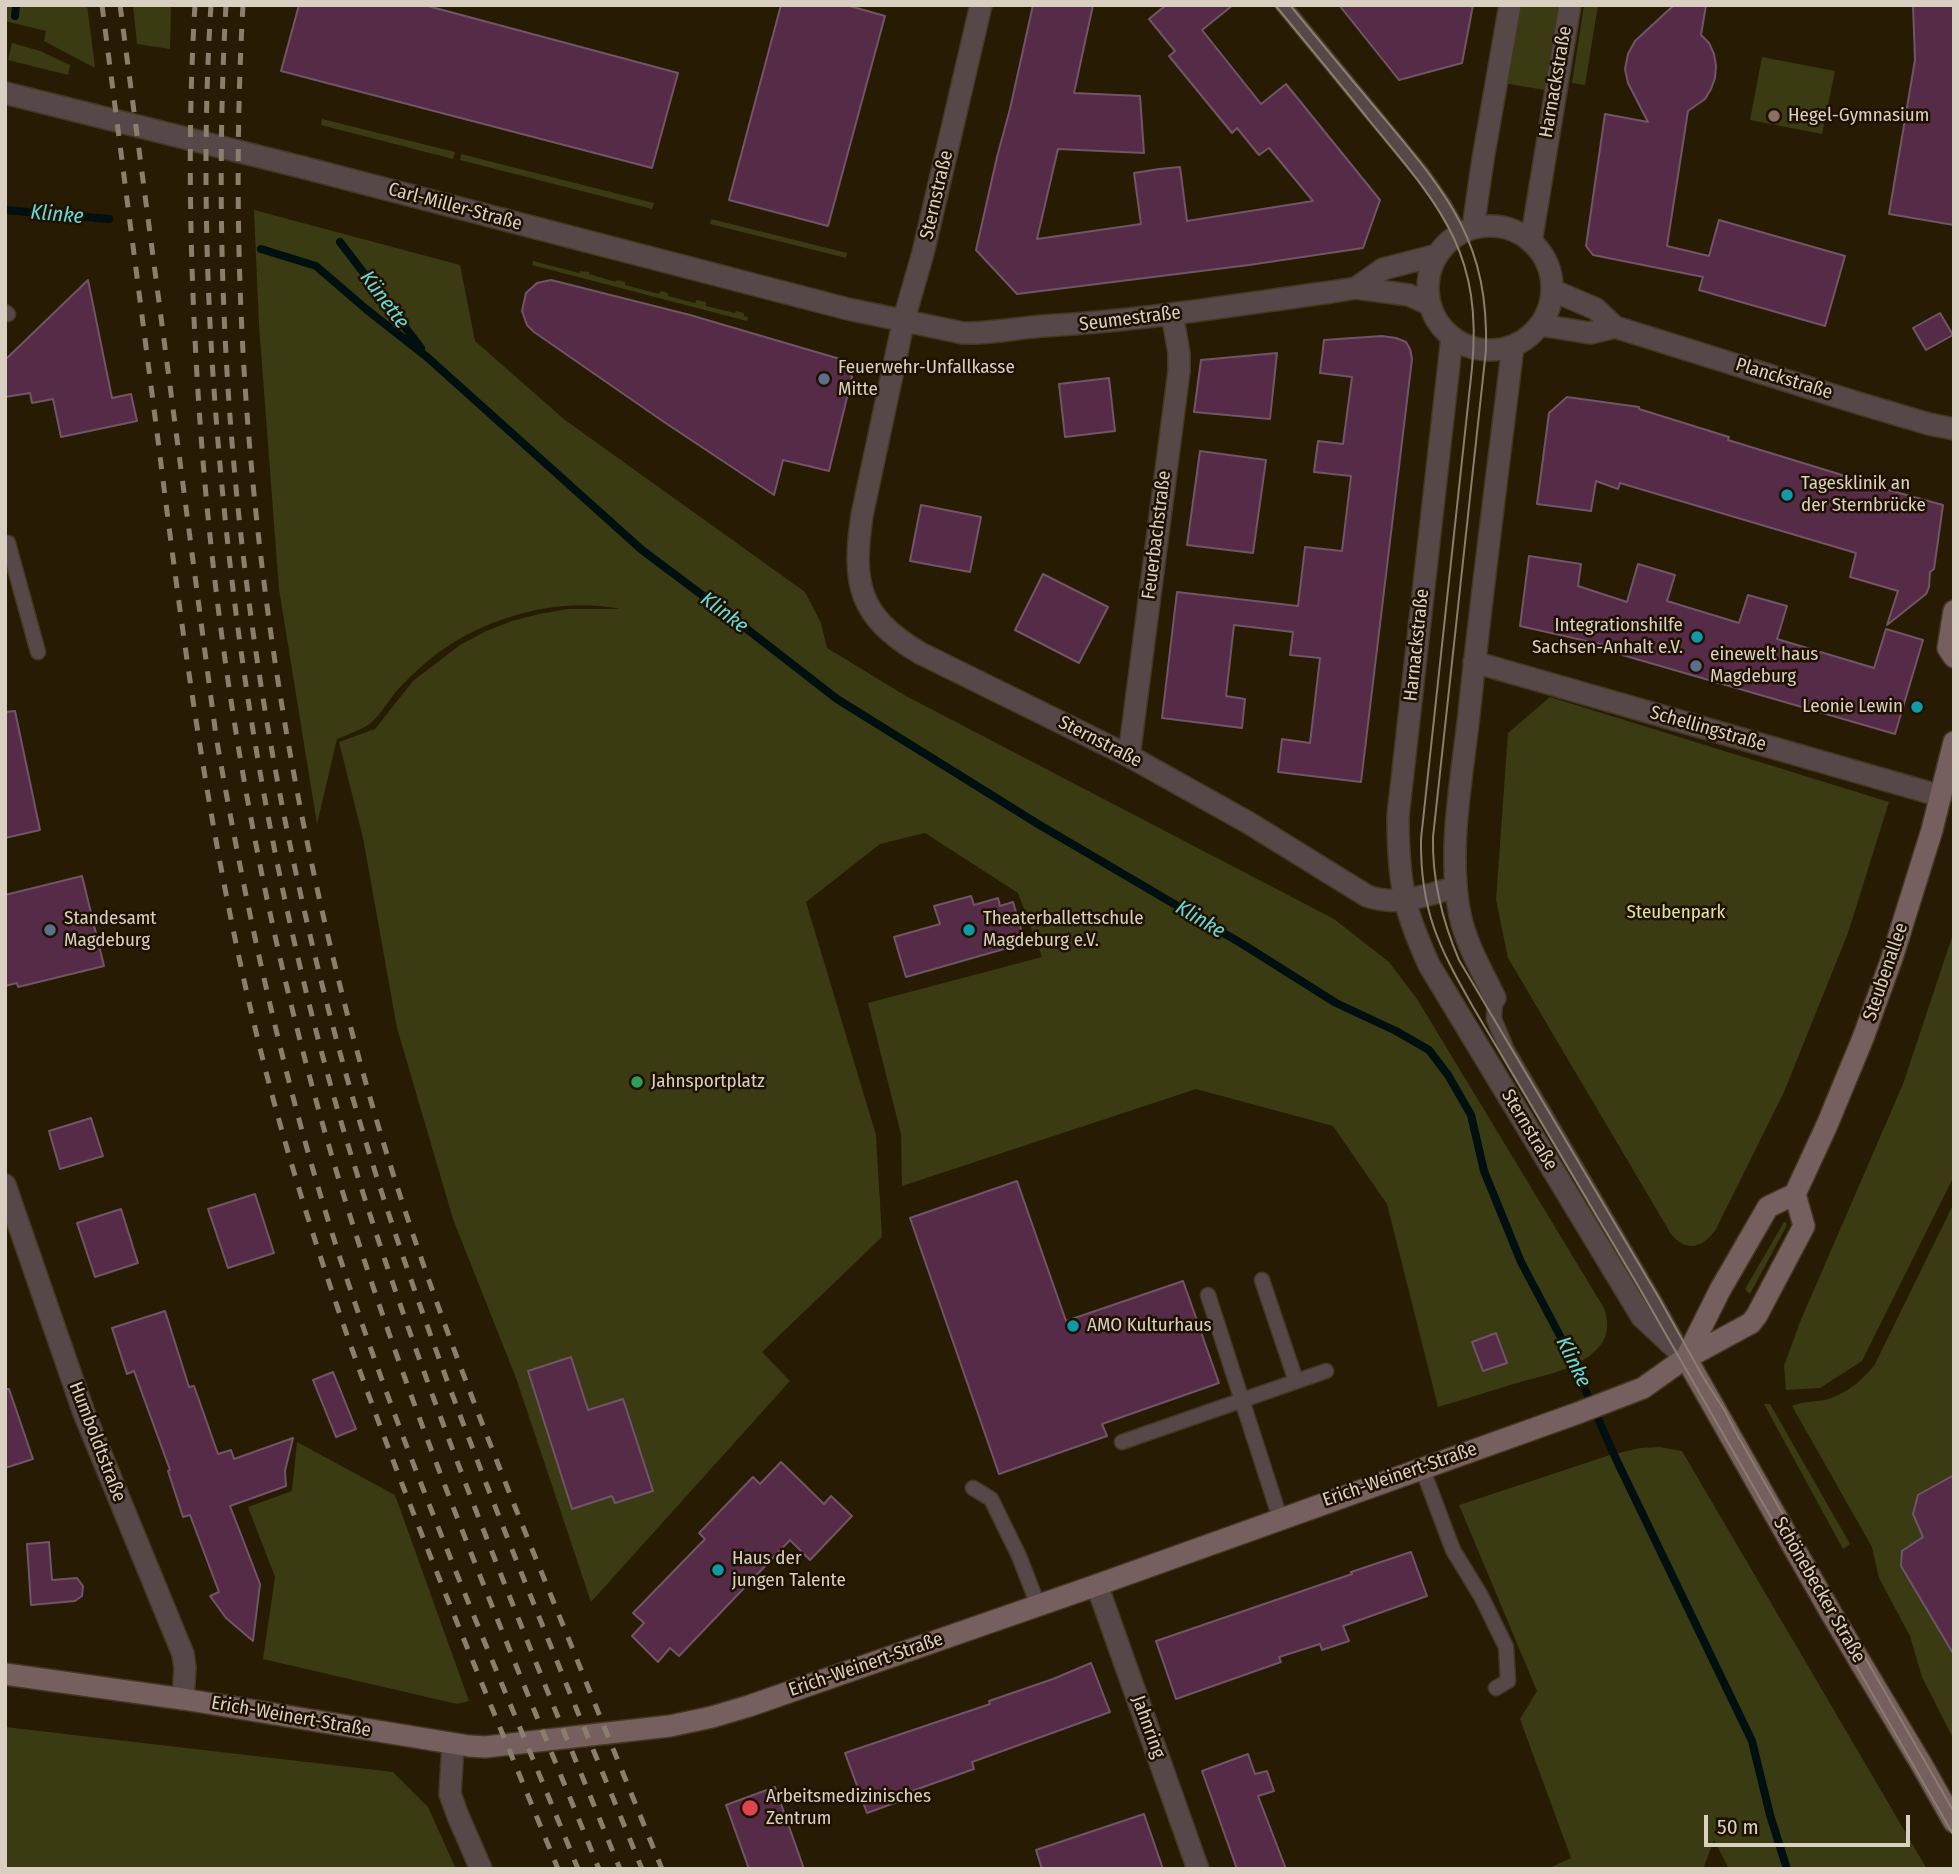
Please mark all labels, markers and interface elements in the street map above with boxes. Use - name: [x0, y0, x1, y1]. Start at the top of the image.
- street label: Harnackstraße: [1535, 24, 1577, 140]
- place label: Hegel-Gymnasium: [1788, 105, 1929, 127]
- marker: Hegel-Gymnasium: [1766, 108, 1782, 124]
- street label: Sternstraße: [916, 148, 958, 242]
- street label: Carl-Miller-Straße: [386, 178, 524, 236]
- water label: Klinke: [29, 200, 85, 230]
- water label: Künette: [354, 266, 414, 334]
- street label: Seumestraße: [1078, 301, 1182, 337]
- street label: Planckstraße: [1733, 353, 1835, 405]
- place label: Feuerwehr-Unfallkasse Mitte: [838, 357, 1015, 401]
- marker: Feuerwehr-Unfallkasse Mitte: [816, 371, 832, 387]
- street label: Feuerbachstraße: [1138, 469, 1176, 601]
- place label: Tagesklinik an der Sternbrücke: [1801, 473, 1926, 517]
- marker: Tagesklinik an der Sternbrücke: [1779, 487, 1795, 503]
- water label: Klinke: [695, 587, 753, 639]
- street label: Harnackstraße: [1400, 588, 1434, 702]
- place label: Integrationshilfe Sachsen-Anhalt e.V.: [1532, 615, 1683, 659]
- marker: Integrationshilfe Sachsen-Anhalt e.V.: [1689, 629, 1705, 645]
- place label: einewelt haus Magdeburg: [1710, 644, 1818, 688]
- marker: einewelt haus Magdeburg: [1688, 658, 1704, 674]
- place label: Leonie Lewin: [1802, 696, 1903, 718]
- marker: Leonie Lewin: [1909, 699, 1925, 715]
- street label: Schellingstraße: [1647, 702, 1769, 756]
- street label: Sternstraße: [1054, 711, 1146, 773]
- water label: Klinke: [1171, 895, 1229, 945]
- park label: Steubenpark: [1627, 902, 1725, 924]
- place label: Standesamt Magdeburg: [64, 908, 157, 952]
- place label: Theaterballettschule Magdeburg e.V.: [983, 908, 1144, 952]
- street label: Steubenallee: [1859, 920, 1913, 1024]
- marker: Standesamt Magdeburg: [42, 922, 58, 938]
- marker: Theaterballettschule Magdeburg e.V.: [961, 922, 977, 938]
- place label: Jahnsportplatz: [651, 1071, 765, 1093]
- marker: Jahnsportplatz: [629, 1074, 645, 1090]
- street label: Sternstraße: [1496, 1085, 1562, 1175]
- place label: AMO Kulturhaus: [1087, 1315, 1212, 1337]
- marker: AMO Kulturhaus: [1065, 1318, 1081, 1334]
- water label: Klinke: [1550, 1333, 1596, 1391]
- street label: Humboldtstraße: [64, 1379, 130, 1505]
- street label: Erich-Weinert-Straße: [1320, 1438, 1480, 1512]
- street label: Schönebecker Straße: [1768, 1513, 1870, 1667]
- place label: Haus der jungen Talente: [732, 1548, 846, 1592]
- marker: Haus der jungen Talente: [710, 1562, 726, 1578]
- street label: Erich-Weinert-Straße: [786, 1628, 946, 1702]
- street label: Erich-Weinert-Straße: [209, 1692, 373, 1742]
- street label: Jahnring: [1126, 1693, 1170, 1761]
- place label: Arbeitsmedizinisches Zentrum: [766, 1786, 931, 1830]
- marker: Arbeitsmedizinisches Zentrum: [740, 1798, 760, 1818]
- scale bar: [1707, 1800, 1913, 1844]
- text: 50 m: [1717, 1814, 1759, 1840]

